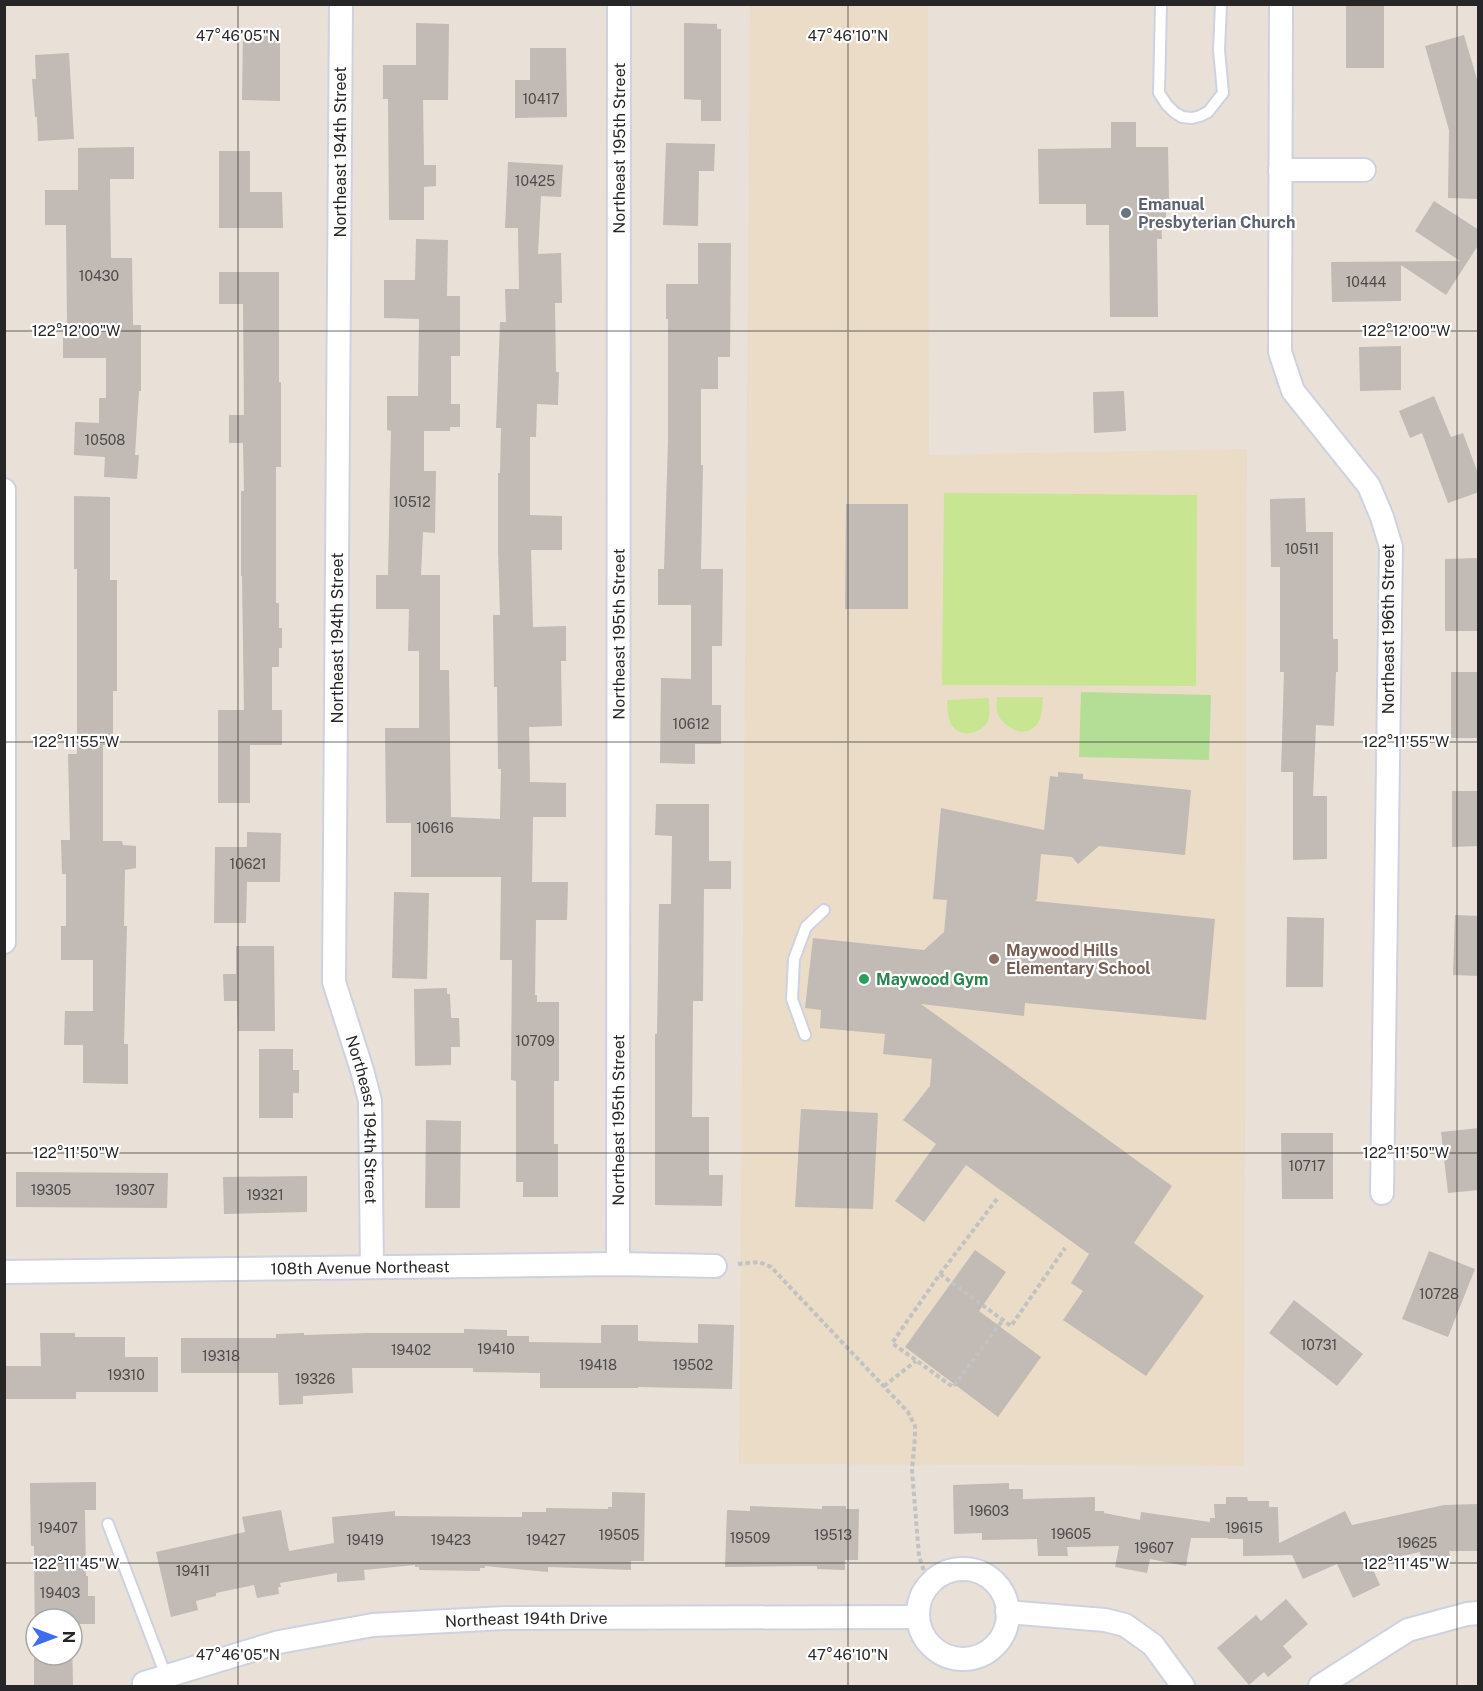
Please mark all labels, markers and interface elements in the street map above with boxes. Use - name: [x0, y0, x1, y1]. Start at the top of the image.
- text: 47°46'05"N: [196, 27, 280, 44]
- text: 47°46'10"N: [808, 27, 888, 44]
- street label: Northeast 195th Street: [609, 62, 628, 234]
- street label: Northeast 194th Street: [331, 67, 350, 237]
- house number: 10417: [522, 91, 560, 107]
- house number: 10425: [515, 173, 555, 189]
- place label: Emanual Presbyterian Church: [1138, 195, 1295, 232]
- marker: Emanual Presbyterian Church: [1119, 206, 1133, 220]
- house number: 10430: [79, 268, 119, 284]
- house number: 10444: [1346, 274, 1387, 290]
- text: 122°12'00"W: [32, 322, 120, 339]
- text: 122°12'00"W: [1362, 322, 1450, 339]
- house number: 10508: [85, 432, 125, 448]
- house number: 10512: [393, 494, 431, 510]
- house number: 10511: [1285, 541, 1319, 557]
- street label: Northeast 196th Street: [1379, 544, 1398, 714]
- street label: Northeast 195th Street: [609, 548, 628, 720]
- street label: Northeast 194th Street: [328, 553, 347, 723]
- house number: 10612: [673, 716, 709, 732]
- text: 122°11'55"W: [33, 733, 119, 750]
- text: 122°11'55"W: [1363, 733, 1449, 750]
- house number: 10616: [416, 820, 454, 836]
- house number: 10621: [230, 856, 266, 872]
- place label: Maywood Hills Elementary School: [1006, 941, 1151, 978]
- marker: Maywood Hills Elementary School: [987, 952, 1001, 966]
- place label: Maywood Gym: [876, 970, 988, 989]
- marker: Maywood Gym: [857, 972, 871, 986]
- street label: Northeast 194th Street: [342, 1033, 381, 1204]
- house number: 10709: [515, 1033, 555, 1049]
- street label: Northeast 195th Street: [609, 1034, 628, 1206]
- text: 122°11'50"W: [33, 1144, 119, 1161]
- text: 122°11'50"W: [1363, 1144, 1449, 1161]
- house number: 10717: [1289, 1158, 1325, 1174]
- house number: 19305: [31, 1182, 71, 1198]
- house number: 19307: [115, 1182, 155, 1198]
- house number: 19321: [246, 1187, 284, 1203]
- street label: 108th Avenue Northeast: [270, 1257, 450, 1278]
- house number: 10728: [1419, 1286, 1459, 1302]
- house number: 10731: [1301, 1337, 1337, 1353]
- house number: 19410: [477, 1341, 515, 1357]
- house number: 19402: [391, 1342, 431, 1358]
- house number: 19318: [202, 1348, 240, 1364]
- house number: 19418: [579, 1357, 617, 1373]
- house number: 19502: [673, 1357, 713, 1373]
- house number: 19310: [107, 1367, 145, 1383]
- house number: 19326: [295, 1371, 335, 1387]
- house number: 19603: [969, 1503, 1009, 1519]
- house number: 19407: [38, 1520, 78, 1536]
- house number: 19615: [1225, 1520, 1263, 1536]
- house number: 19605: [1051, 1526, 1091, 1542]
- house number: 19505: [599, 1527, 639, 1543]
- house number: 19513: [814, 1527, 852, 1543]
- house number: 19509: [730, 1530, 771, 1546]
- house number: 19419: [346, 1532, 384, 1548]
- house number: 19423: [431, 1532, 471, 1548]
- house number: 19427: [526, 1532, 566, 1548]
- house number: 19625: [1397, 1535, 1437, 1551]
- house number: 19607: [1134, 1540, 1174, 1556]
- text: 122°11'45"W: [33, 1555, 119, 1572]
- text: 122°11'45"W: [1363, 1555, 1449, 1572]
- house number: 19411: [176, 1563, 210, 1579]
- house number: 19403: [40, 1585, 80, 1601]
- north arrow: [24, 1607, 84, 1667]
- street label: Northeast 194th Drive: [444, 1608, 608, 1631]
- text: N: [59, 1631, 78, 1643]
- text: 47°46'05"N: [196, 1646, 280, 1663]
- text: 47°46'10"N: [808, 1646, 888, 1663]

